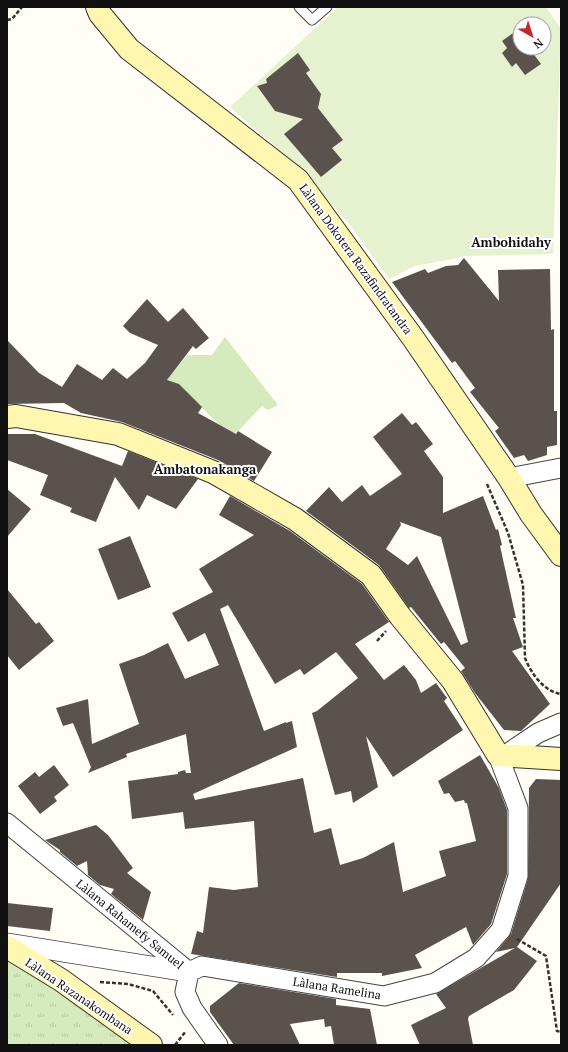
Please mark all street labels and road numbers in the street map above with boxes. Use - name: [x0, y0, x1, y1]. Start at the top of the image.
- street label: Làlana Dokotera Razafindratandra: [296, 181, 416, 337]
- street label: Làlana Rahamefy Samuel: [73, 876, 187, 972]
- street label: Làlana Razanakombana: [23, 955, 135, 1037]
- street label: Làlana Ramelina: [292, 974, 382, 1002]

